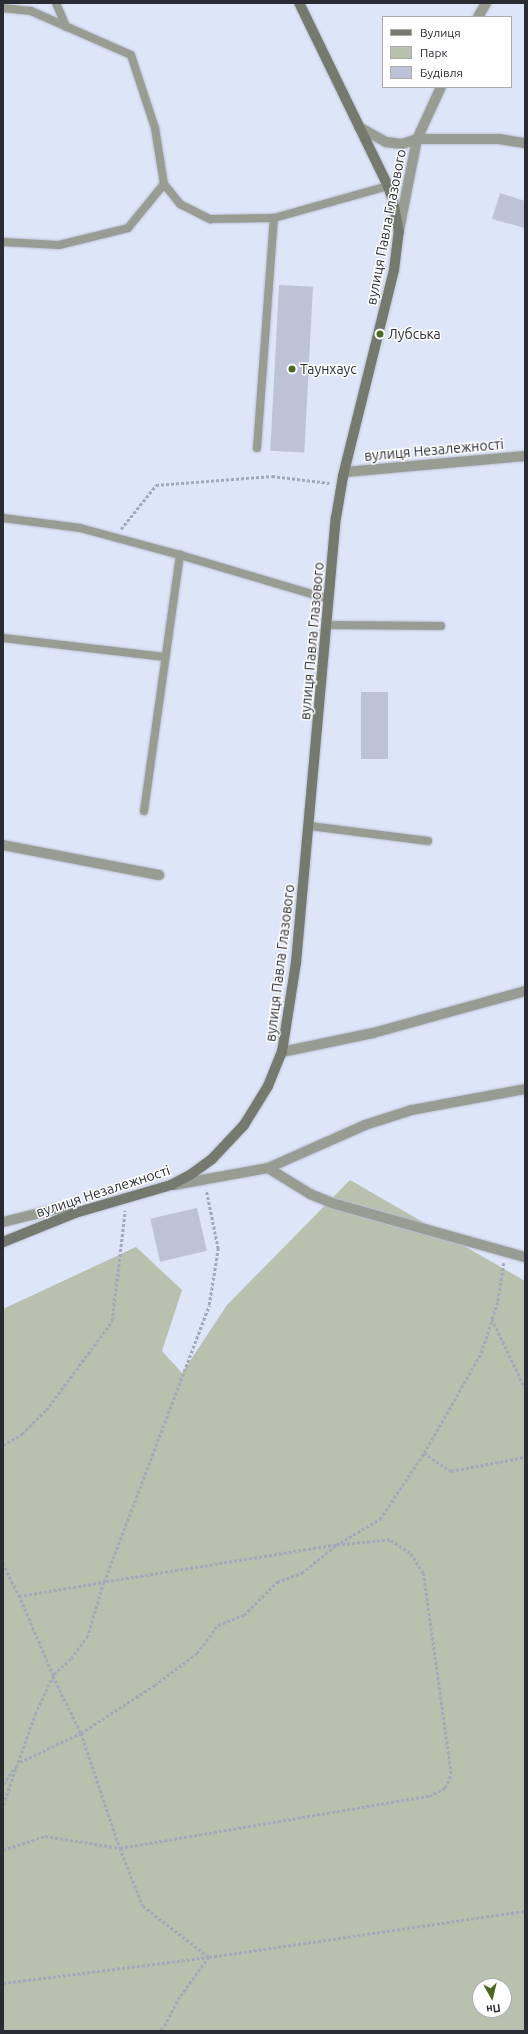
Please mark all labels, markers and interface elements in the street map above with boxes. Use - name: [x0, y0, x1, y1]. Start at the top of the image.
- legend: [382, 16, 512, 88]
- text: Вулиця: [420, 26, 461, 39]
- text: Парк: [420, 46, 448, 59]
- text: Будівля: [420, 66, 463, 79]
- street label: вулиця Павла Глазового: [363, 148, 409, 306]
- place label: Лубська: [388, 326, 441, 342]
- marker: Лубська: [375, 329, 385, 339]
- place label: Таунхаус: [300, 361, 357, 377]
- marker: Таунхаус: [287, 364, 297, 374]
- street label: вулиця Незалежності: [364, 436, 504, 464]
- street label: вулиця Павла Глазового: [297, 561, 327, 721]
- street label: вулиця Павла Глазового: [262, 883, 298, 1043]
- street label: вулиця Незалежності: [34, 1161, 172, 1221]
- north arrow: [472, 1978, 512, 2018]
- text: Пн: [486, 2002, 502, 2016]

